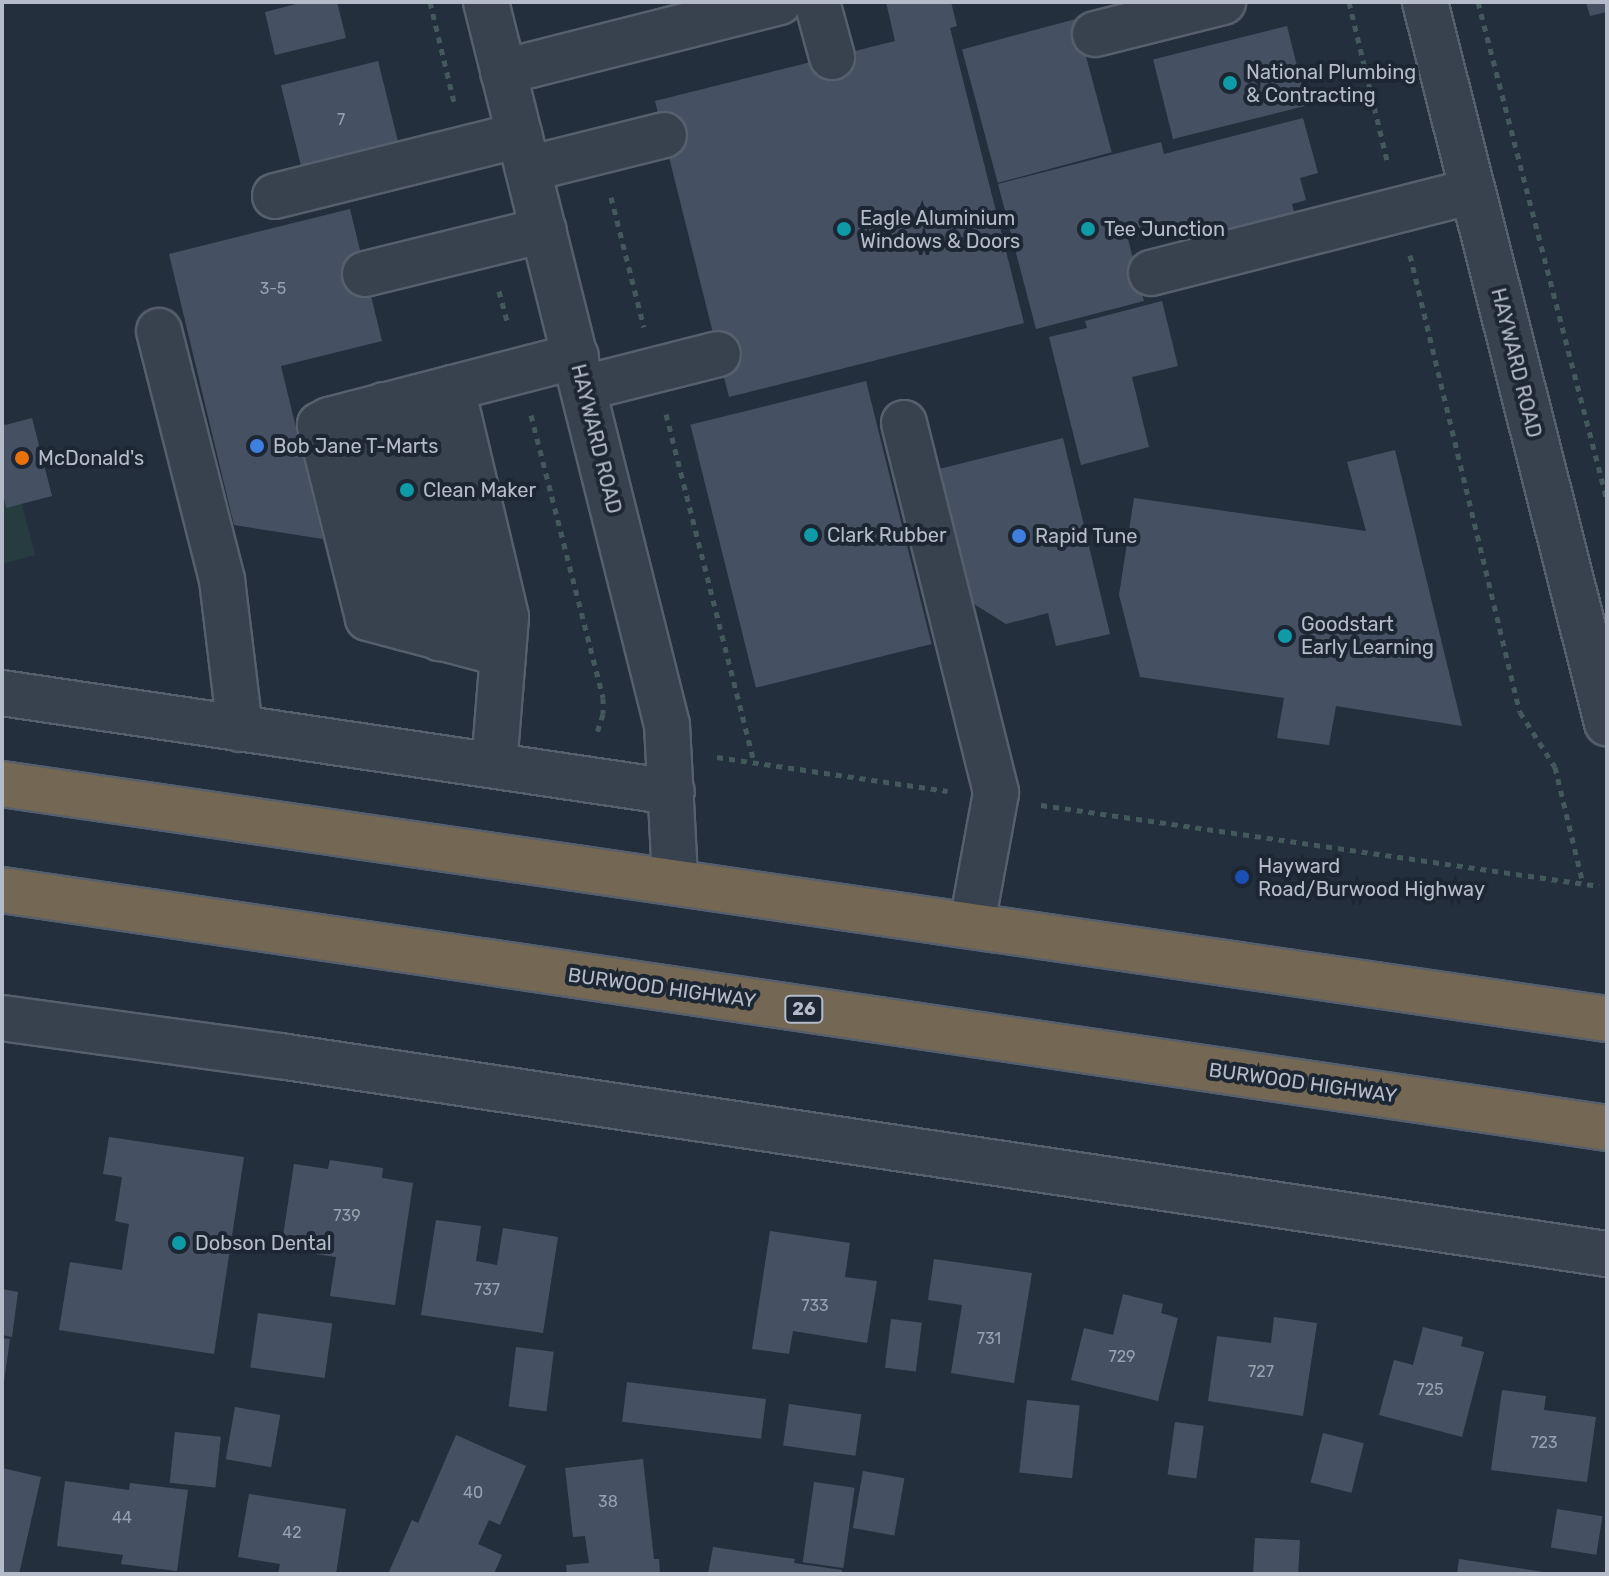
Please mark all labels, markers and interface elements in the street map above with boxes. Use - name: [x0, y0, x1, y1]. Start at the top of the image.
- place label: National Plumbing & Contracting: [1246, 60, 1416, 107]
- marker: National Plumbing & Contracting: [1221, 74, 1239, 92]
- house number: 7: [337, 110, 345, 130]
- place label: Eagle Aluminium Windows & Doors: [860, 206, 1020, 253]
- place label: Tee Junction: [1104, 217, 1225, 241]
- marker: Eagle Aluminium Windows & Doors: [835, 220, 853, 238]
- marker: Tee Junction: [1079, 220, 1097, 238]
- house number: 3-5: [260, 279, 286, 299]
- street label: HAYWARD ROAD: [1486, 286, 1546, 440]
- street label: HAYWARD ROAD: [566, 362, 626, 516]
- place label: Bob Jane T-Marts: [273, 434, 439, 458]
- marker: Bob Jane T-Marts: [248, 437, 266, 455]
- place label: McDonald's: [38, 446, 144, 470]
- marker: McDonald's: [13, 449, 31, 467]
- place label: Clean Maker: [423, 478, 536, 502]
- marker: Clean Maker: [398, 481, 416, 499]
- place label: Clark Rubber: [827, 523, 947, 547]
- place label: Rapid Tune: [1035, 524, 1138, 548]
- marker: Clark Rubber: [802, 526, 820, 544]
- marker: Rapid Tune: [1010, 527, 1028, 545]
- place label: Goodstart Early Learning: [1301, 612, 1434, 659]
- marker: Goodstart Early Learning: [1276, 627, 1294, 645]
- place label: Hayward Road/Burwood Highway: [1258, 854, 1485, 901]
- marker: Hayward Road/Burwood Highway: [1233, 868, 1251, 886]
- street label: BURWOOD HIGHWAY: [566, 963, 758, 1013]
- road number: 26: [784, 995, 824, 1023]
- street label: BURWOOD HIGHWAY: [1207, 1058, 1399, 1108]
- house number: 739: [333, 1206, 361, 1226]
- place label: Dobson Dental: [195, 1231, 332, 1255]
- marker: Dobson Dental: [170, 1234, 188, 1252]
- house number: 737: [474, 1280, 500, 1300]
- house number: 733: [801, 1296, 829, 1316]
- house number: 731: [977, 1329, 1001, 1349]
- house number: 729: [1108, 1347, 1136, 1367]
- house number: 727: [1248, 1362, 1274, 1382]
- house number: 725: [1416, 1380, 1444, 1400]
- house number: 723: [1530, 1433, 1558, 1453]
- house number: 40: [463, 1483, 483, 1503]
- house number: 38: [598, 1492, 618, 1512]
- house number: 44: [112, 1508, 132, 1528]
- house number: 42: [282, 1523, 302, 1543]

